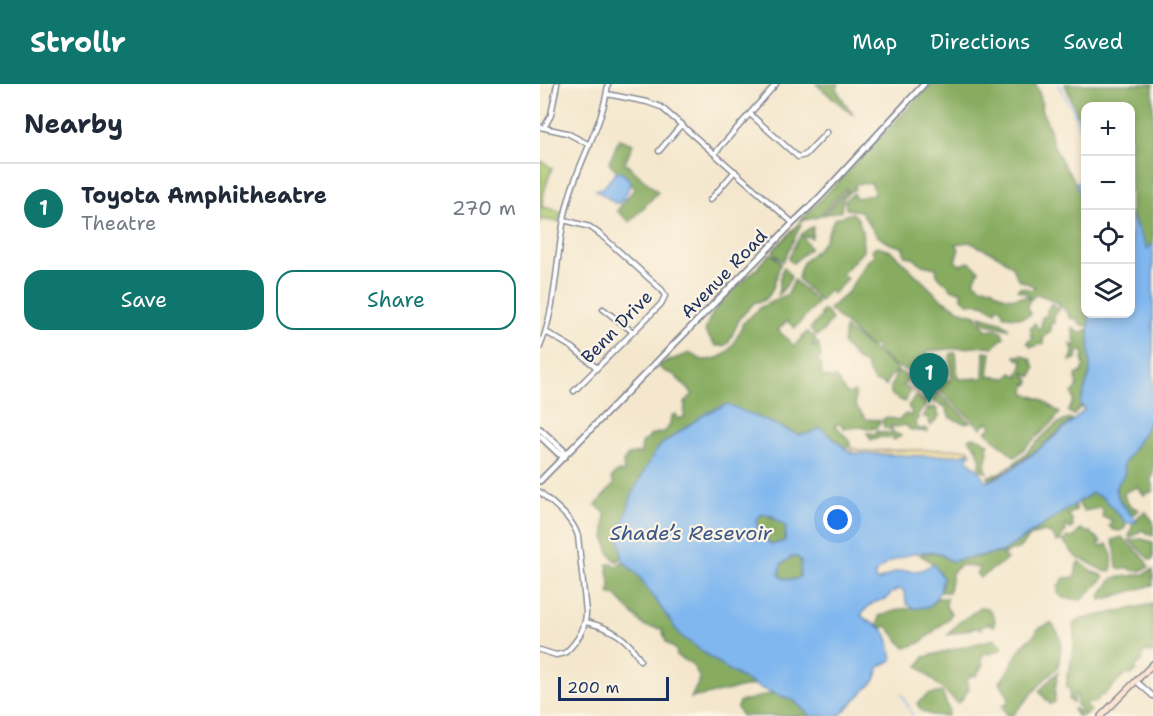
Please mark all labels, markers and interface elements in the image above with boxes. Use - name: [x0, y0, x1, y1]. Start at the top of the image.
- text: Strollr: [30, 23, 126, 61]
- text: Map: [852, 28, 897, 56]
- text: Directions: [930, 28, 1030, 56]
- text: Saved: [1063, 28, 1123, 56]
- map controls: [1081, 102, 1135, 318]
- button: +: [1081, 102, 1135, 156]
- text: Nearby: [24, 106, 123, 141]
- button: −: [1081, 156, 1135, 210]
- text: Toyota Amphitheatre: [81, 181, 327, 210]
- text: 1: [39, 195, 48, 221]
- text: 270 m: [452, 195, 516, 221]
- text: Theatre: [81, 210, 156, 236]
- button: locate: [1081, 210, 1135, 264]
- street label: Avenue Road: [675, 224, 773, 324]
- button: layers: [1081, 264, 1135, 318]
- button: Save: [24, 270, 264, 330]
- button: Share: [276, 270, 516, 330]
- street label: Benn Drive: [576, 285, 658, 369]
- pin: 1: [910, 354, 948, 403]
- your location: [823, 505, 852, 534]
- water label: Shade’s Resevoir: [610, 520, 773, 546]
- scale bar: [558, 674, 669, 702]
- text: 200 m: [567, 677, 619, 698]

